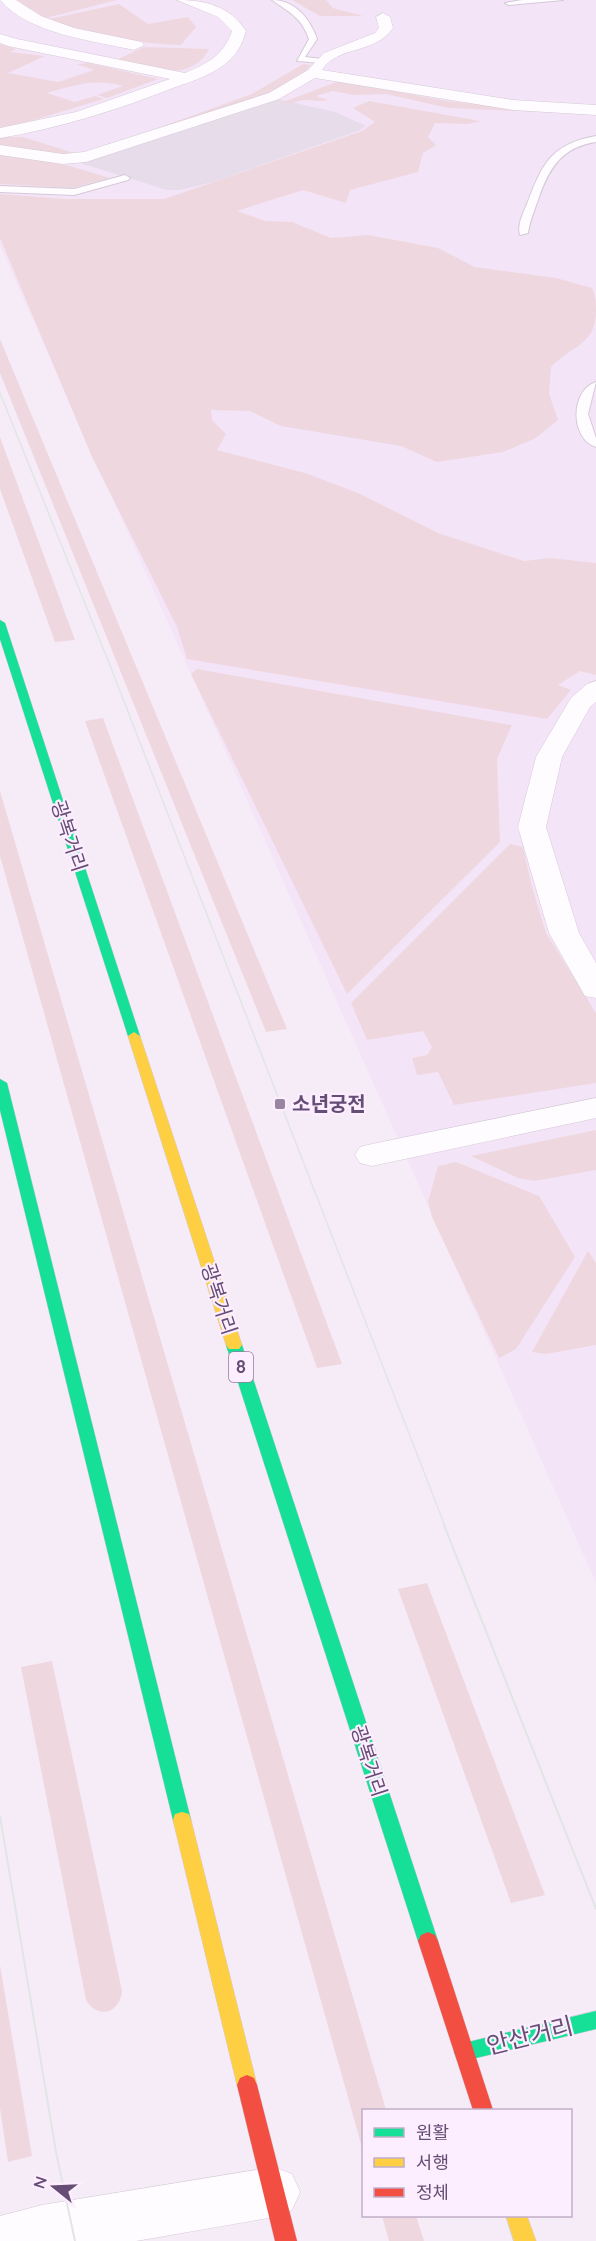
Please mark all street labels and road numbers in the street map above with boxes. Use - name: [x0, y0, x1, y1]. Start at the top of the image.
- street label: 광복거리: [46, 797, 93, 875]
- street label: 광복거리: [196, 1260, 243, 1338]
- road number: 8: [229, 1352, 253, 1382]
- street label: 광복거리: [346, 1722, 393, 1800]
- street label: 안산거리: [483, 2010, 576, 2060]

